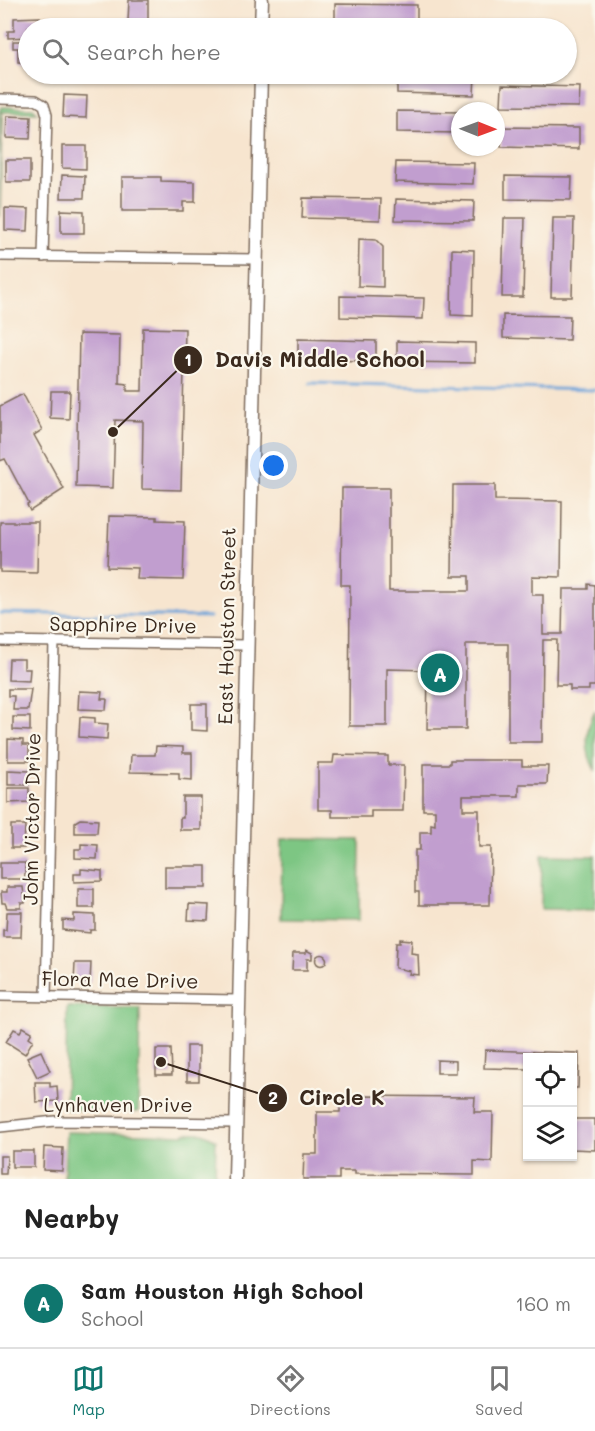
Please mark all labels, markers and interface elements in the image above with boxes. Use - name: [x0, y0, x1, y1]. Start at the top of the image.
- search box: [18, 18, 577, 84]
- icon: search: [39, 35, 72, 68]
- text: Search here: [87, 37, 221, 66]
- north arrow: [451, 102, 505, 156]
- callout: Davis Middle School: [173, 341, 437, 380]
- text: Davis Middle School: [215, 345, 425, 372]
- text: 1: [184, 347, 192, 371]
- your location: [259, 451, 288, 480]
- street label: East Houston Street: [211, 527, 241, 725]
- street label: Sapphire Drive: [49, 610, 197, 638]
- pin: A: [420, 650, 460, 696]
- street label: John Victor Drive: [16, 733, 46, 905]
- street label: Flora Mae Drive: [41, 965, 199, 993]
- map controls: [523, 1053, 577, 1161]
- button: locate: [523, 1053, 577, 1107]
- callout: Circle K: [258, 1079, 397, 1118]
- text: Circle K: [299, 1083, 385, 1110]
- text: 2: [268, 1085, 278, 1109]
- street label: Lynhaven Drive: [43, 1091, 193, 1117]
- button: layers: [523, 1107, 577, 1161]
- text: Nearby: [24, 1201, 119, 1235]
- text: Sam Houston High School: [81, 1276, 363, 1305]
- text: A: [37, 1290, 50, 1316]
- text: 160 m: [515, 1290, 571, 1316]
- text: School: [81, 1305, 144, 1331]
- tab: Map: [72, 1362, 105, 1419]
- tab: Directions: [250, 1362, 331, 1419]
- tab: Saved: [475, 1362, 523, 1419]

